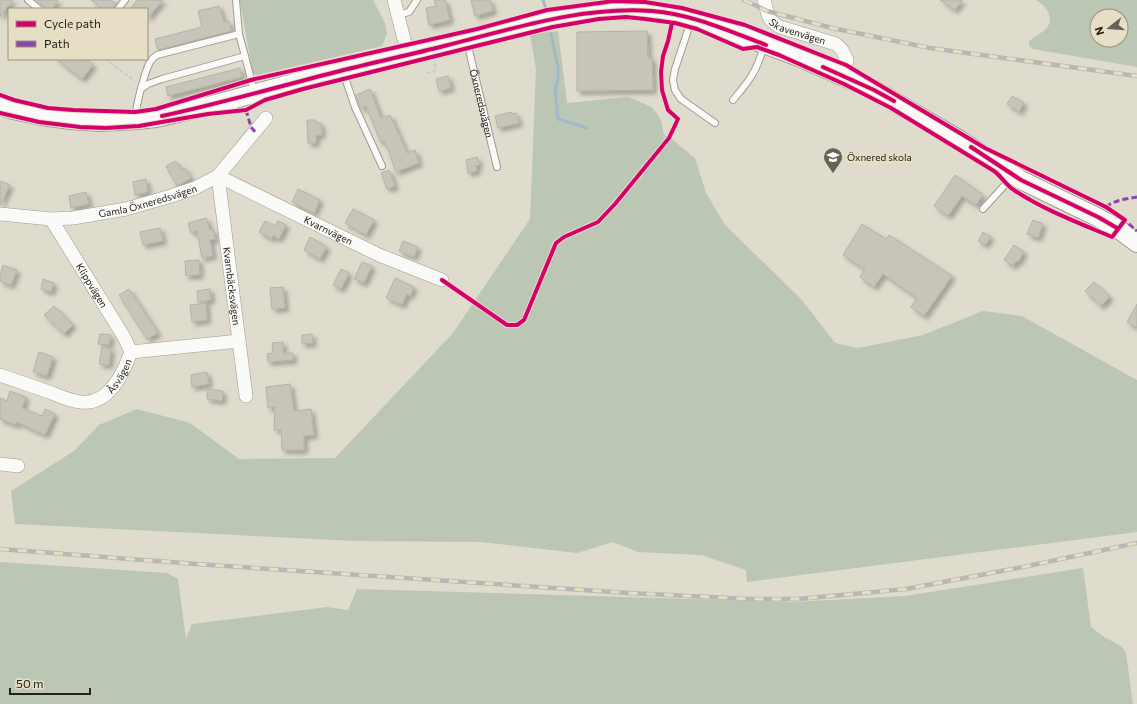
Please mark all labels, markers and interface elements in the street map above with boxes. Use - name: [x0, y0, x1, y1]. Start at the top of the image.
- legend: [8, 8, 148, 60]
- north arrow: [1089, 8, 1129, 48]
- text: Cycle path: [44, 16, 101, 30]
- street label: Skavenvägen: [767, 16, 827, 47]
- text: N: [1092, 25, 1106, 37]
- text: Path: [44, 36, 70, 50]
- street label: Öxneredsvägen: [468, 68, 496, 139]
- school or university icon: Öxnered skola: [822, 146, 844, 174]
- place label: Öxnered skola: [847, 151, 912, 163]
- street label: Gamla Öxneredsvägen: [98, 182, 198, 220]
- street label: Kvarnvägen: [302, 213, 355, 247]
- street label: Kvarnbäcksvägen: [221, 246, 243, 326]
- street label: Klippvägen: [74, 261, 110, 310]
- street label: Åsvägen: [104, 357, 134, 396]
- scale bar: [10, 670, 90, 696]
- text: 50 m: [16, 676, 44, 690]

